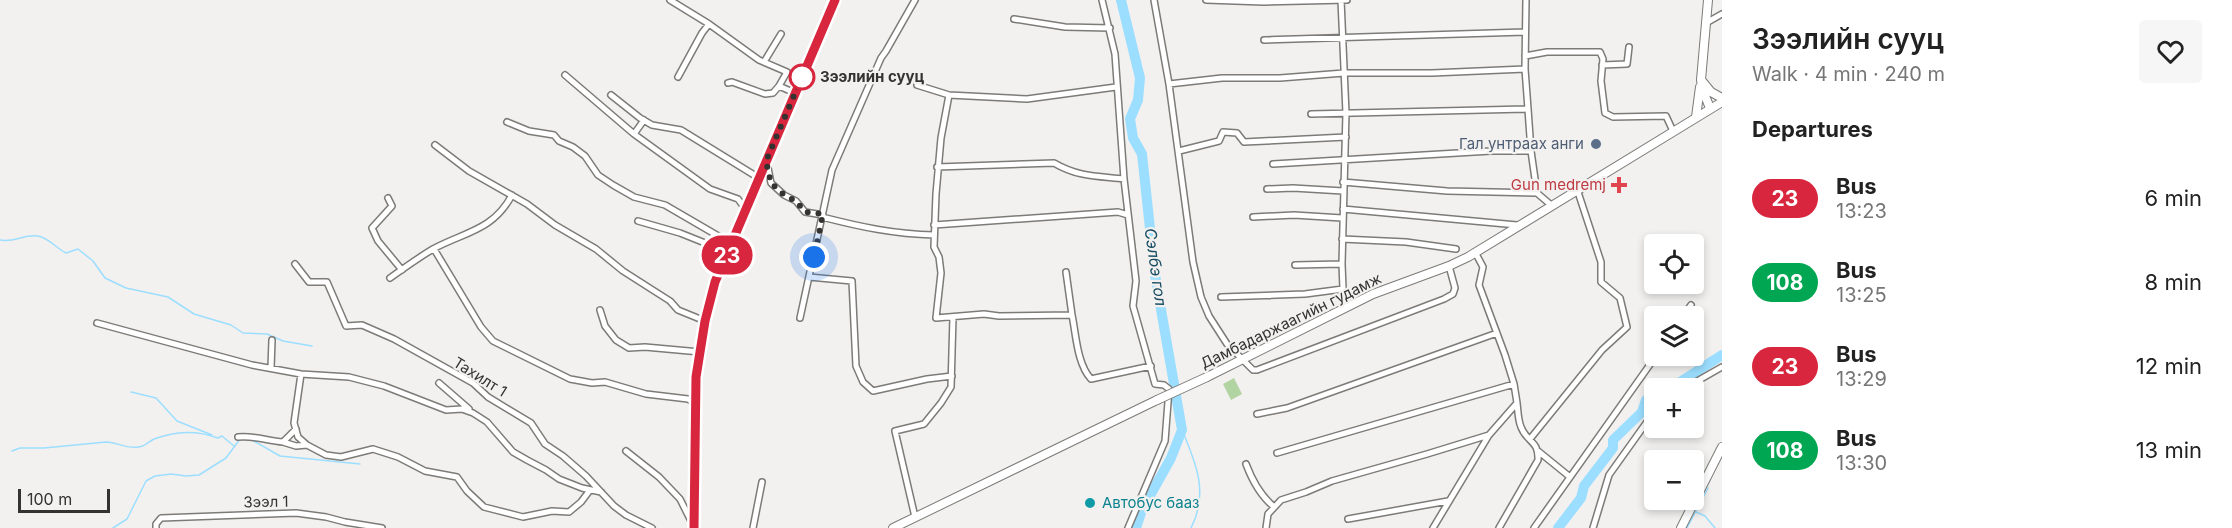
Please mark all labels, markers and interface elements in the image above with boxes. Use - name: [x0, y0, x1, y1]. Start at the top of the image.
- button: heart: [2139, 20, 2202, 83]
- text: Зээлийн сууц: [1752, 22, 1944, 56]
- text: Walk · 4 min · 240 m: [1752, 62, 1945, 86]
- marker: Зээлийн сууц: [789, 64, 815, 90]
- place label: Зээлийн сууц: [820, 67, 925, 86]
- text: Departures: [1752, 116, 1873, 142]
- place label: Гал унтраах анги: [1459, 134, 1584, 153]
- marker: Гал унтраах анги: [1589, 137, 1603, 151]
- text: Bus: [1836, 173, 1877, 199]
- place label: Gun medremj: [1511, 175, 1606, 194]
- marker: Gun medremj: [1610, 176, 1628, 194]
- text: 6 min: [2145, 185, 2202, 211]
- text: 23: [1772, 186, 1798, 211]
- text: 13:23: [1836, 199, 1887, 223]
- water label: Сэлбэ гол: [1141, 227, 1171, 307]
- map controls: [1644, 234, 1704, 510]
- button: locate: [1644, 234, 1704, 294]
- line badge: 23: [700, 236, 754, 274]
- your location: [799, 242, 829, 272]
- text: 23: [714, 243, 740, 268]
- text: Bus: [1836, 257, 1877, 283]
- street label: Дамбадаржаагийн гудамж: [1197, 268, 1384, 373]
- text: 8 min: [2145, 269, 2202, 295]
- text: 108: [1767, 270, 1803, 295]
- text: 13:25: [1836, 283, 1887, 307]
- button: layers: [1644, 306, 1704, 366]
- text: Bus: [1836, 341, 1877, 367]
- street label: Тахилт 1: [450, 353, 511, 401]
- text: 12 min: [2136, 353, 2202, 379]
- text: 23: [1772, 354, 1798, 379]
- text: 13:29: [1836, 367, 1887, 391]
- button: +: [1644, 378, 1704, 438]
- text: Bus: [1836, 425, 1877, 451]
- text: 13 min: [2136, 437, 2202, 463]
- text: 108: [1767, 438, 1803, 463]
- button: −: [1644, 450, 1704, 510]
- text: 13:30: [1836, 451, 1887, 475]
- scale bar: [18, 486, 110, 514]
- text: 100 m: [27, 489, 72, 509]
- street label: Зээл 1: [243, 492, 289, 511]
- place label: Автобус бааз: [1102, 493, 1200, 512]
- marker: Автобус бааз: [1083, 496, 1097, 510]

